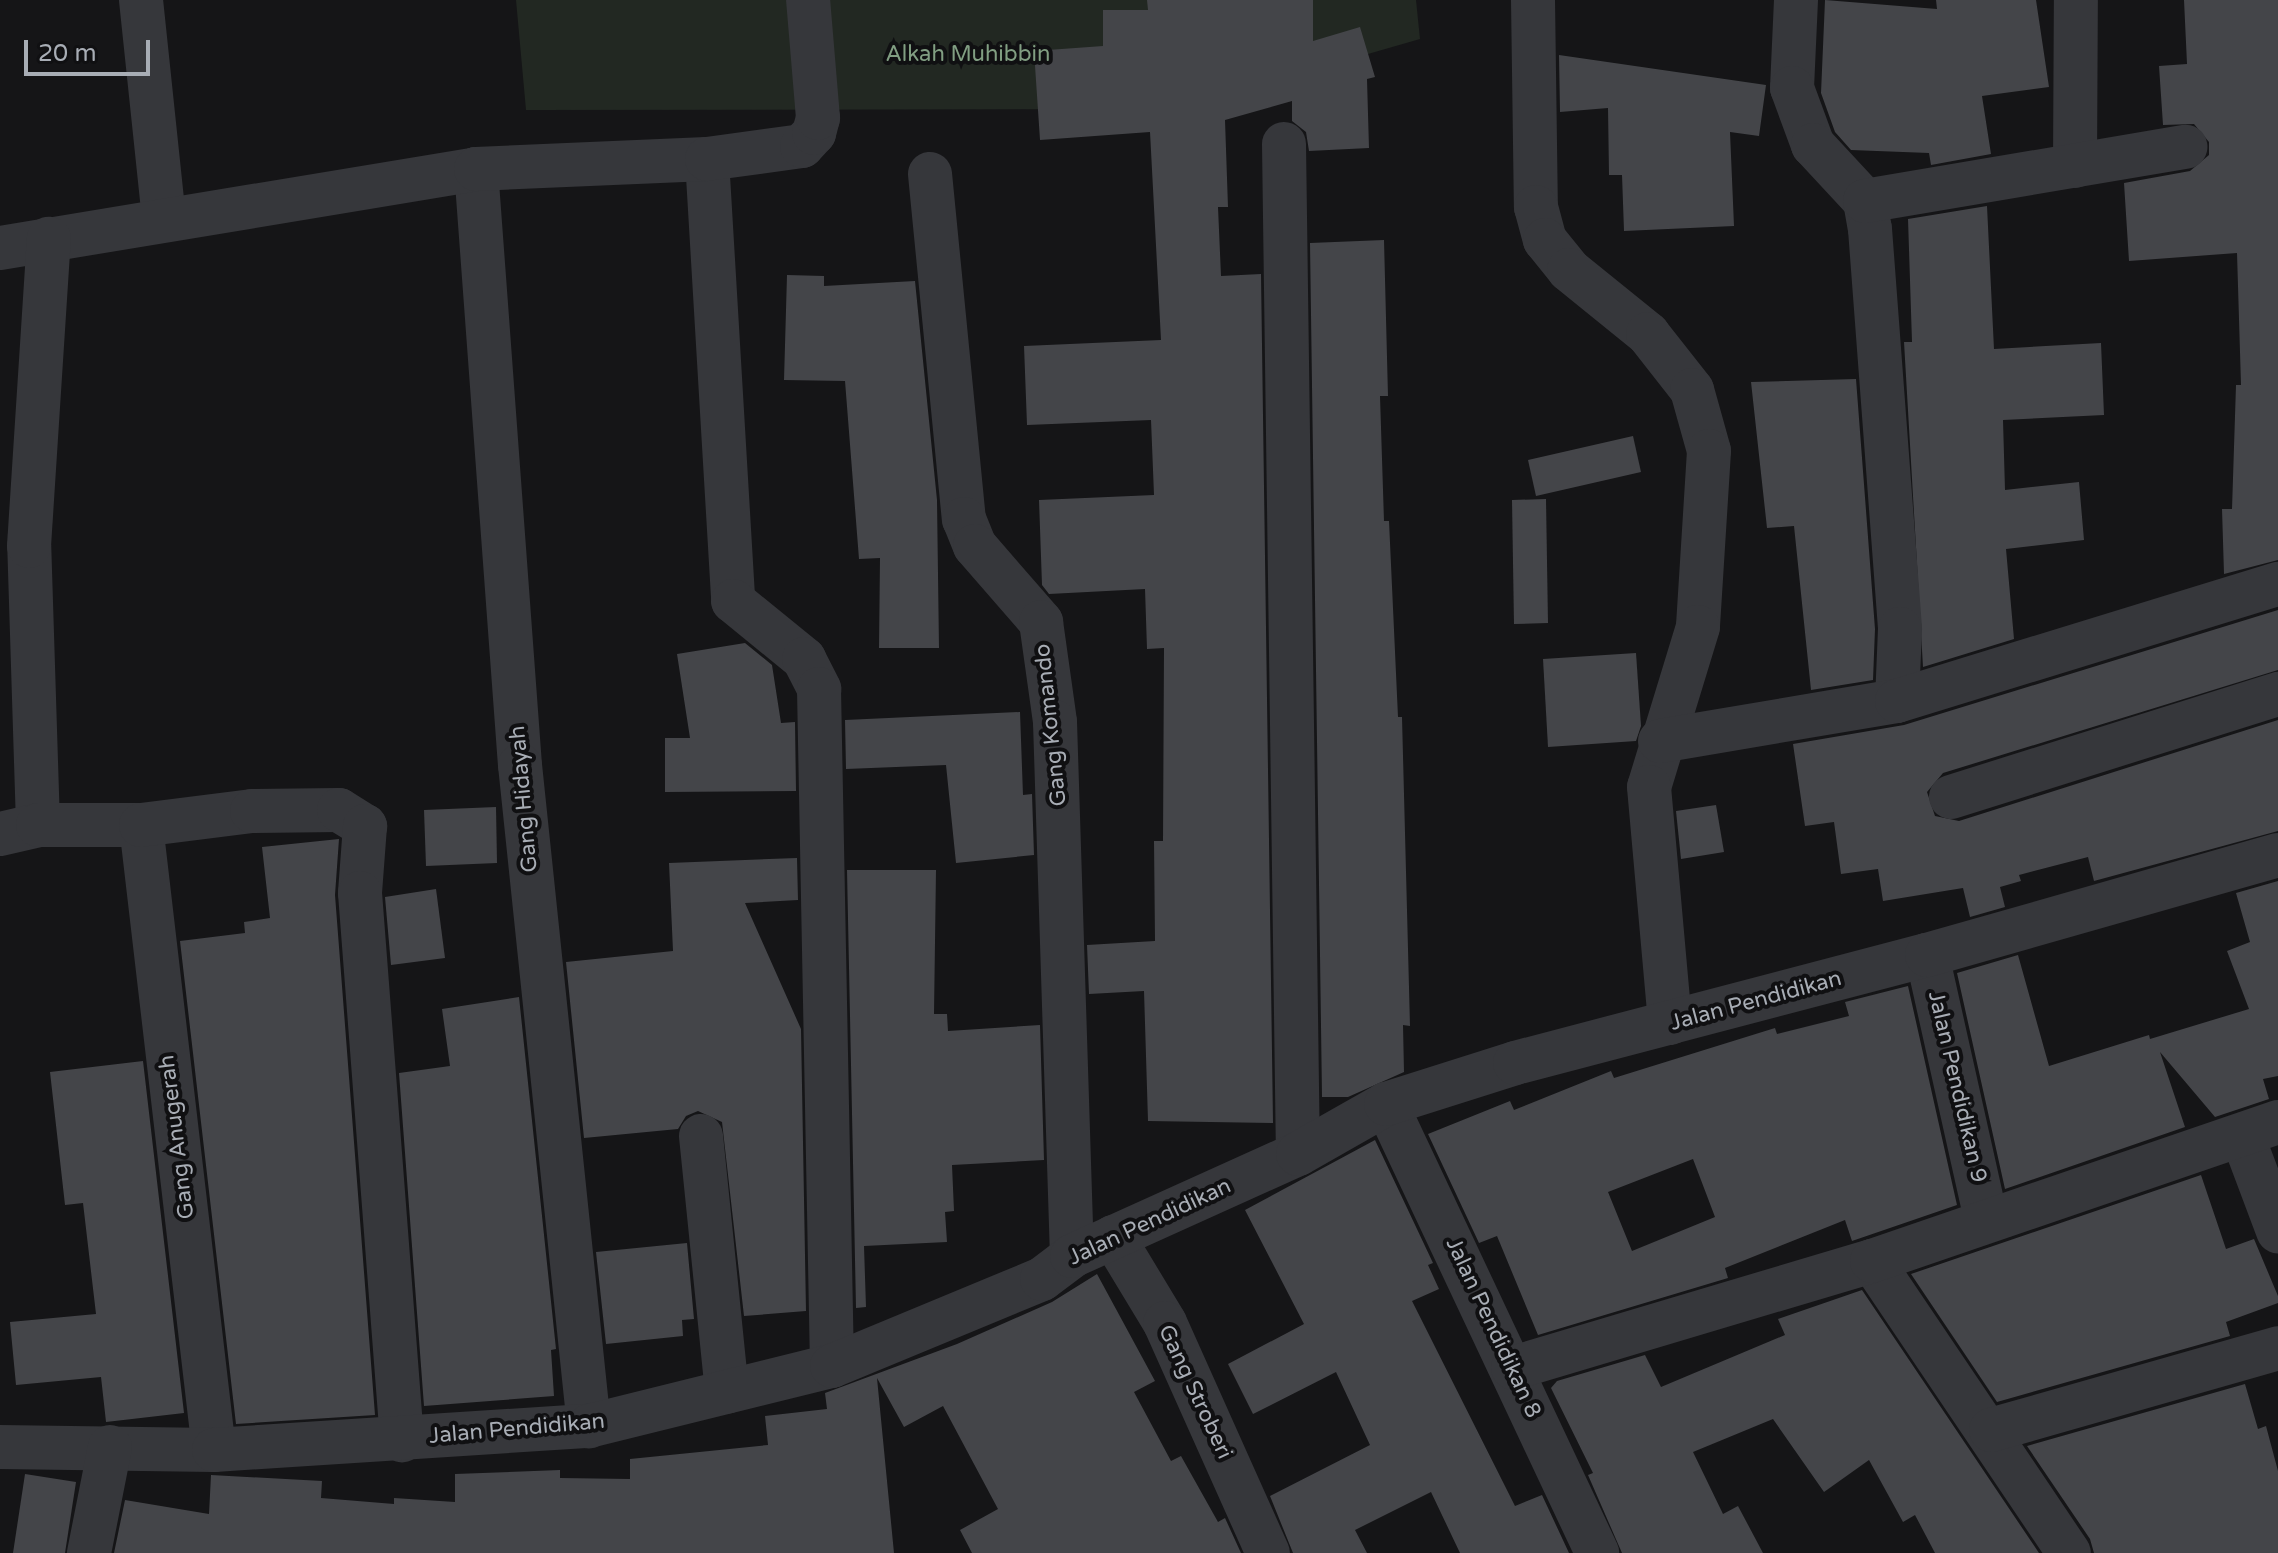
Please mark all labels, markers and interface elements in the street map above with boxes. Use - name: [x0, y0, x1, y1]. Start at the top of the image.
- scale bar: [28, 24, 154, 74]
- text: 20 m: [38, 39, 96, 68]
- park label: Alkah Muhibbin: [886, 42, 1050, 68]
- street label: Gang Komando: [1029, 642, 1073, 808]
- street label: Gang Hidayah: [504, 724, 544, 874]
- street label: Jalan Pendidikan: [1668, 965, 1844, 1037]
- street label: Jalan Pendidikan 9: [1922, 989, 1992, 1185]
- street label: Gang Anugerah: [154, 1053, 200, 1221]
- street label: Jalan Pendidikan: [1065, 1173, 1235, 1271]
- street label: Jalan Pendidikan 8: [1440, 1234, 1546, 1422]
- street label: Gang Stroberi: [1152, 1321, 1238, 1463]
- street label: Jalan Pendidikan: [428, 1408, 606, 1450]

